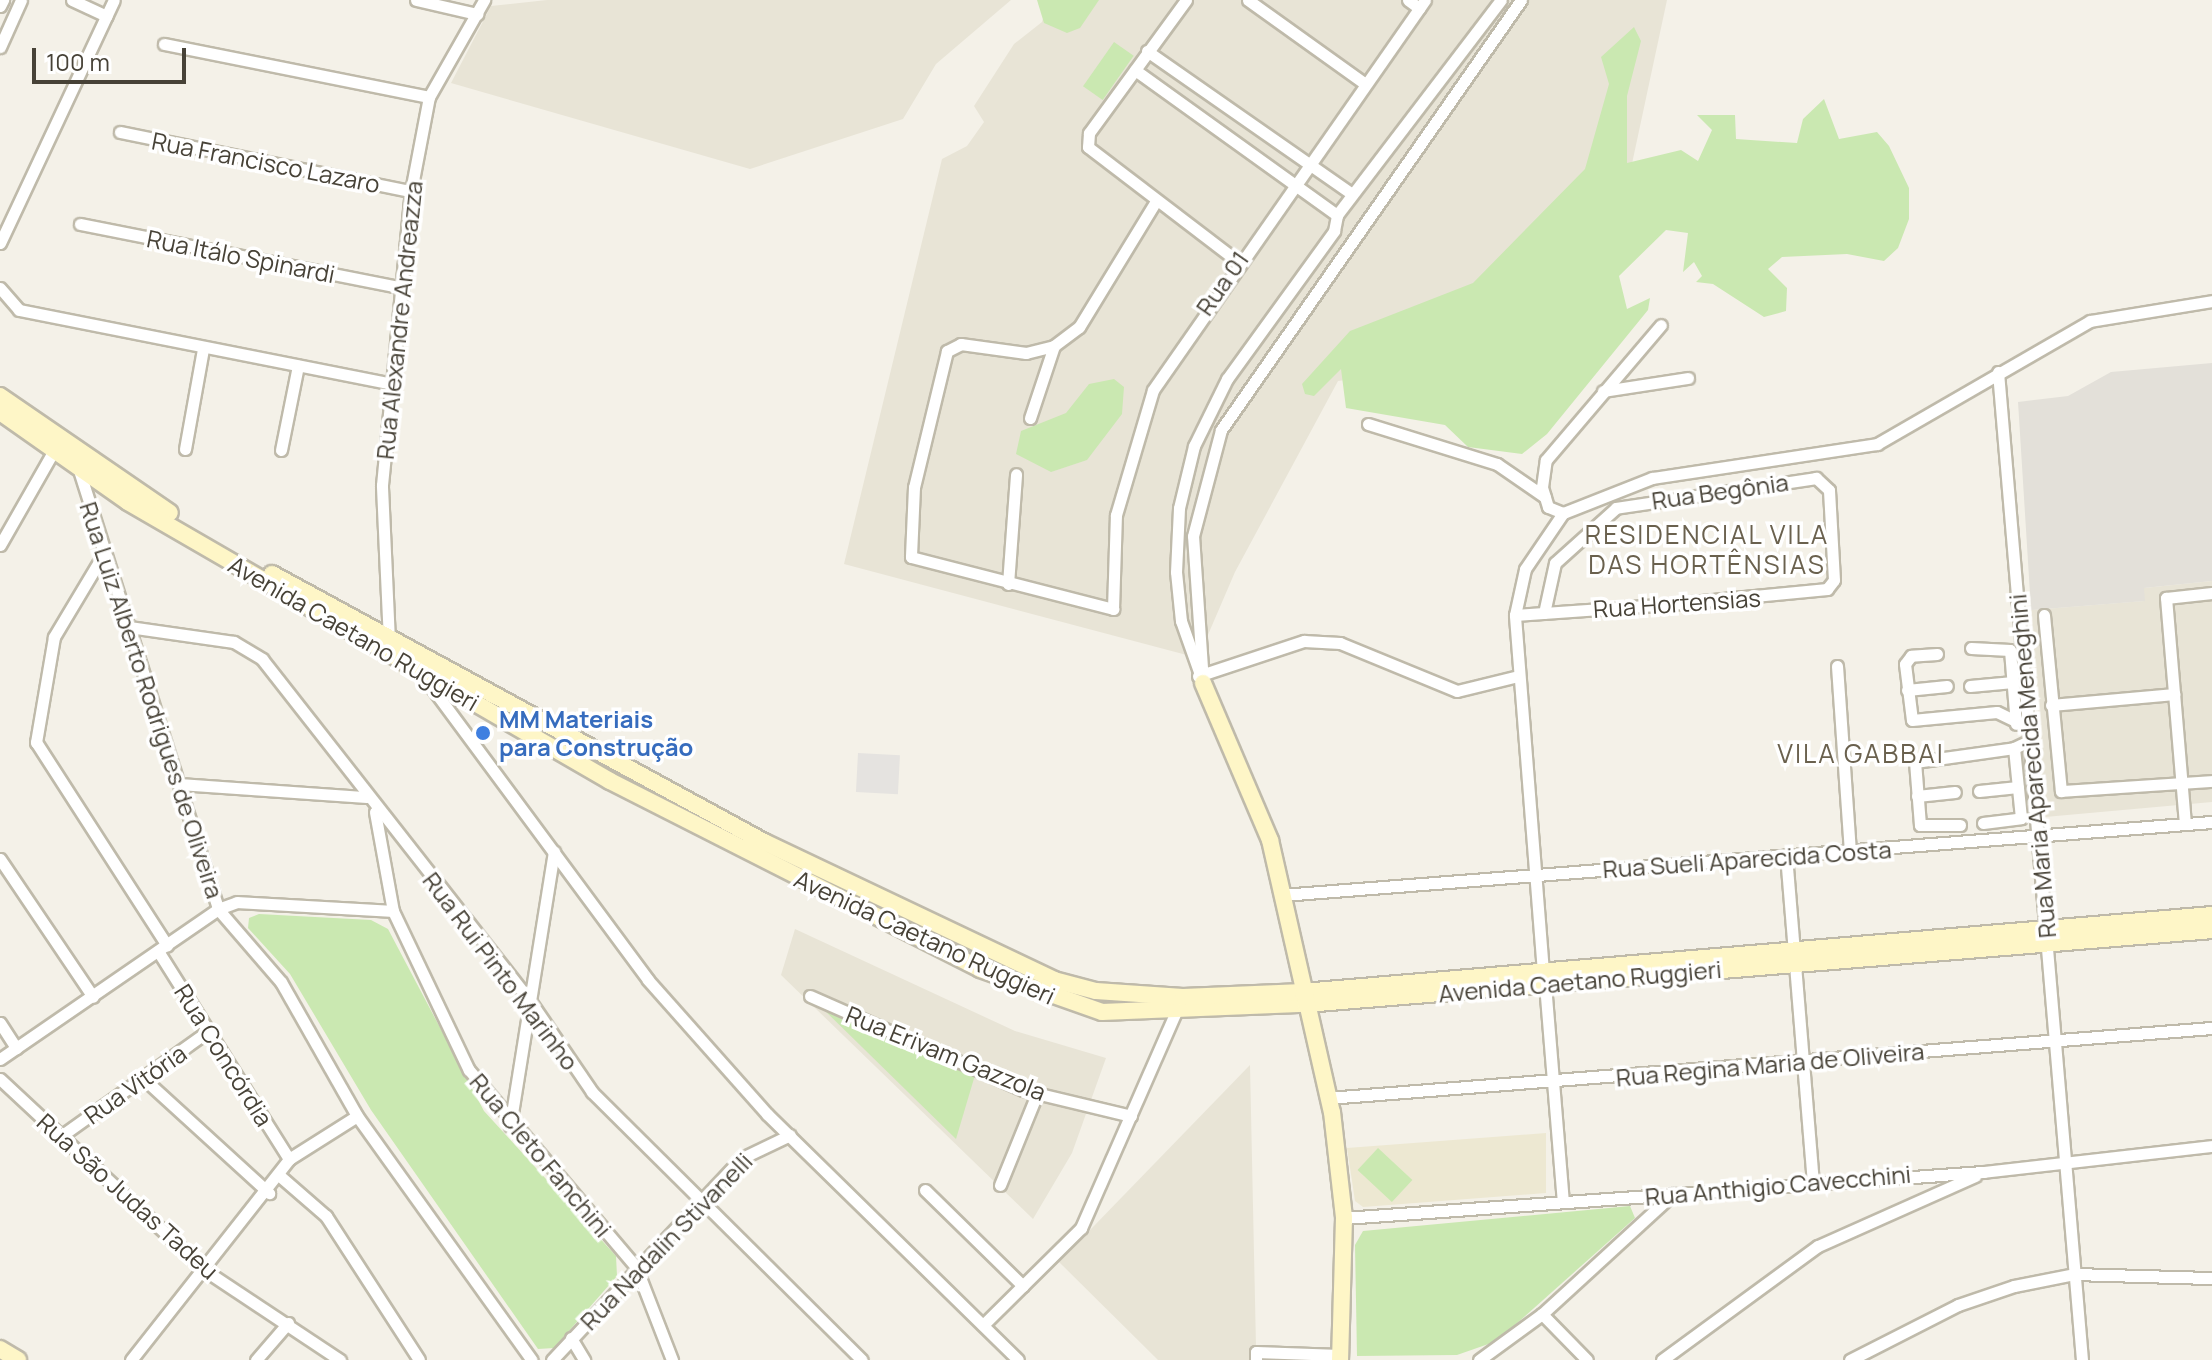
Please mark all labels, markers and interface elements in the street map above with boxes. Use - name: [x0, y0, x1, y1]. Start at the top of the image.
- scale bar: [36, 32, 190, 82]
- text: 100 m: [46, 45, 110, 78]
- street label: Rua Francisco Lazaro: [149, 126, 383, 198]
- street label: Rua Alexandre Andreazza: [370, 179, 428, 461]
- street label: Rua Itálo Spinardi: [144, 224, 338, 288]
- street label: Rua 01: [1190, 245, 1254, 321]
- street label: Rua Begônia: [1650, 467, 1790, 515]
- street label: Rua Luiz Alberto Rodrigues de Oliveira: [74, 498, 230, 902]
- district label: RESIDENCIAL VILA DAS HORTÊNSIAS: [1584, 519, 1830, 580]
- street label: Avenida Caetano Ruggieri: [224, 549, 484, 717]
- street label: Rua Hortensias: [1592, 583, 1762, 623]
- street label: Rua Maria Aparecida Meneghini: [2003, 593, 2061, 939]
- place label: MM Materiais para Construção: [499, 705, 693, 761]
- marker: MM Materiais para Construção: [474, 724, 492, 742]
- district label: VILA GABBAI: [1777, 738, 1945, 770]
- street label: Rua Sueli Aparecida Costa: [1602, 835, 1892, 883]
- street label: Avenida Caetano Ruggieri: [790, 864, 1060, 1010]
- street label: Rua Rui Pinto Marinho: [417, 866, 585, 1076]
- street label: Avenida Caetano Ruggieri: [1437, 954, 1723, 1008]
- street label: Rua Concórdia: [169, 979, 279, 1131]
- street label: Rua Erivam Gazzola: [842, 1000, 1050, 1106]
- street label: Rua Regina Maria de Oliveira: [1615, 1036, 1925, 1092]
- street label: Rua Vitória: [78, 1038, 192, 1130]
- street label: Rua Cleto Fanchini: [464, 1067, 618, 1243]
- street label: Rua São Judas Tadeu: [32, 1107, 224, 1285]
- street label: Rua Nadalin Stivanelli: [574, 1147, 758, 1335]
- street label: Rua Anthigio Cavecchini: [1644, 1159, 1912, 1211]

